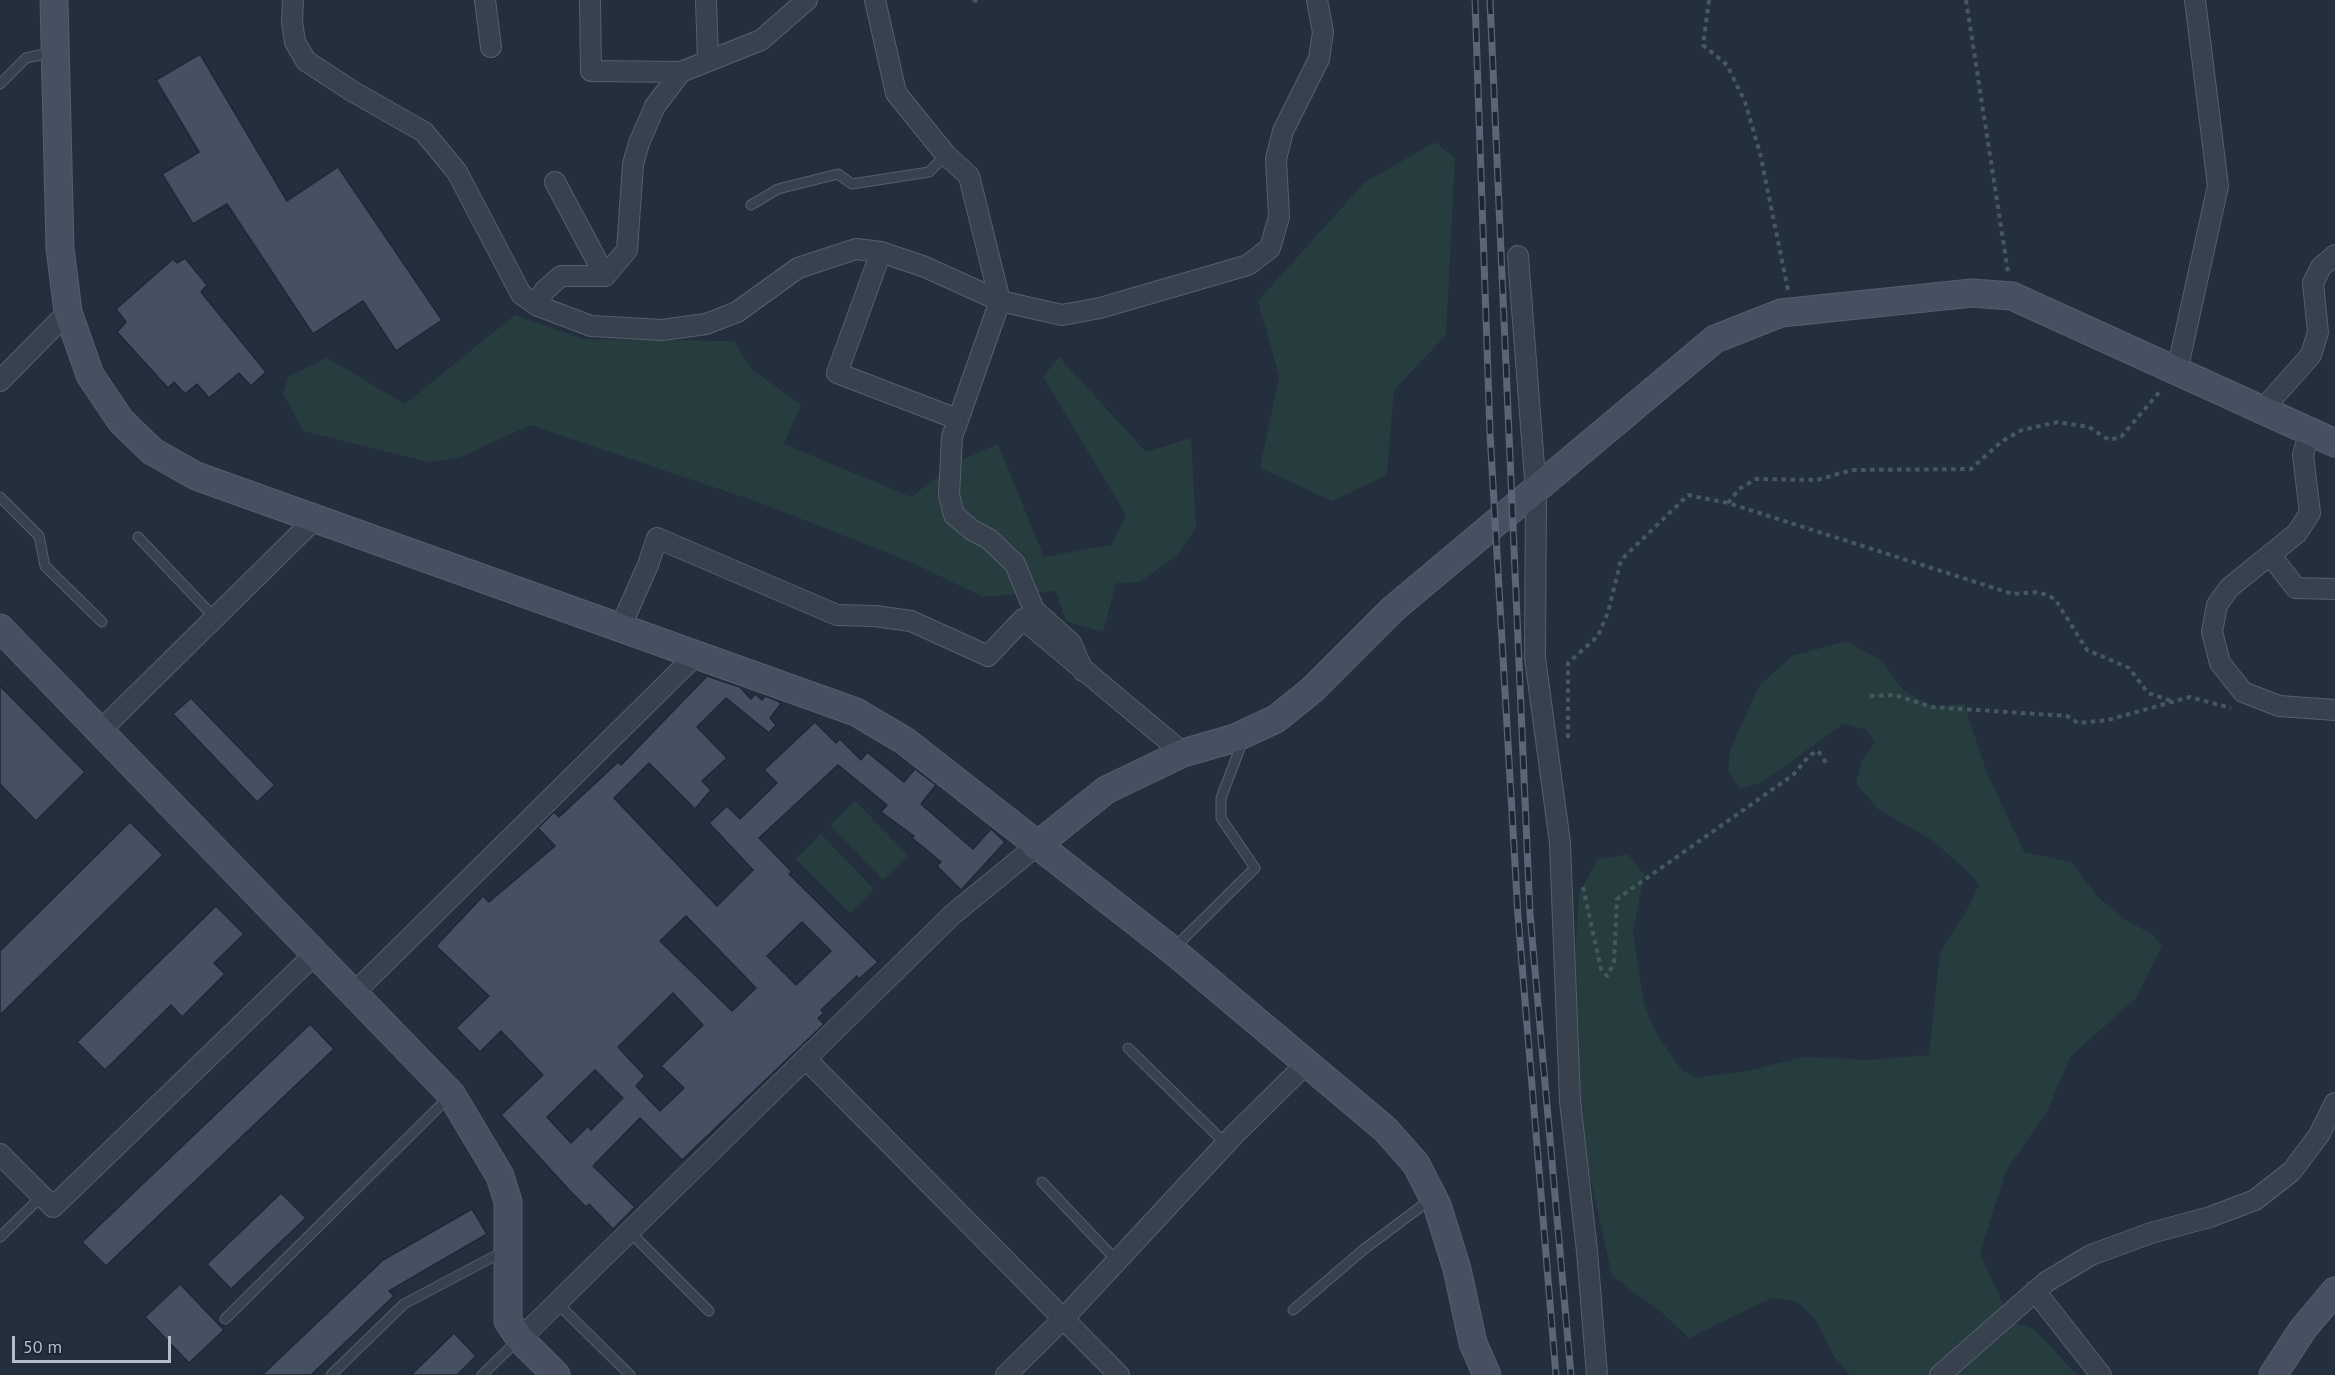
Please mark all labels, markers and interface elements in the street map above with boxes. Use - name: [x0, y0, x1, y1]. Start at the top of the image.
- scale bar: [15, 1324, 174, 1362]
- text: 50 m: [23, 1335, 62, 1358]

